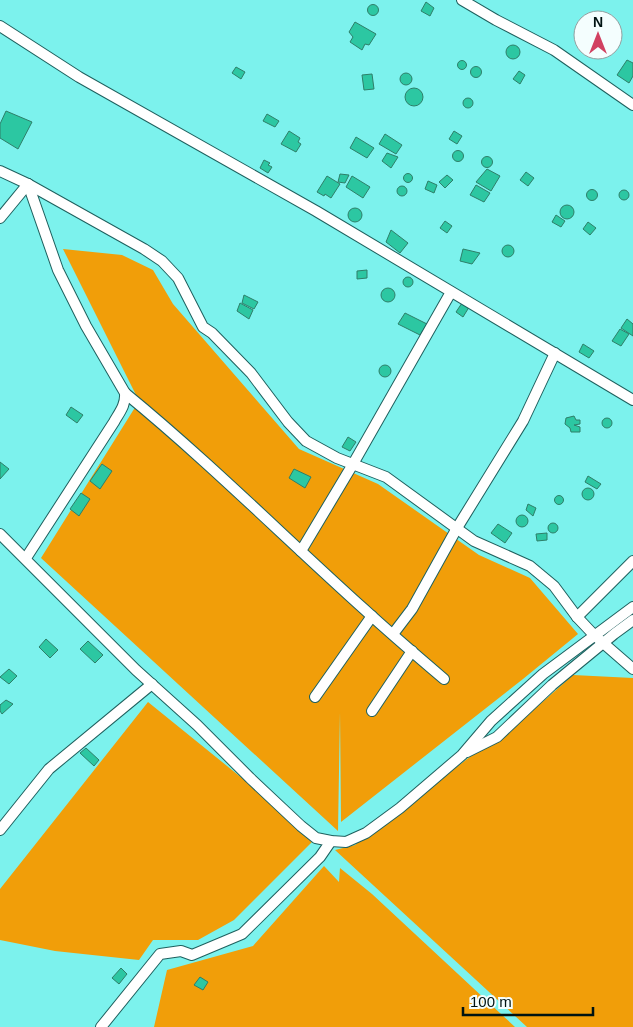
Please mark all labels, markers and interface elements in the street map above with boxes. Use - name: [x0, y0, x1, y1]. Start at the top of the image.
- north arrow: [573, 10, 623, 60]
- text: N: [593, 14, 603, 30]
- scale bar: [463, 984, 593, 1016]
- text: 100 m: [470, 993, 512, 1010]

